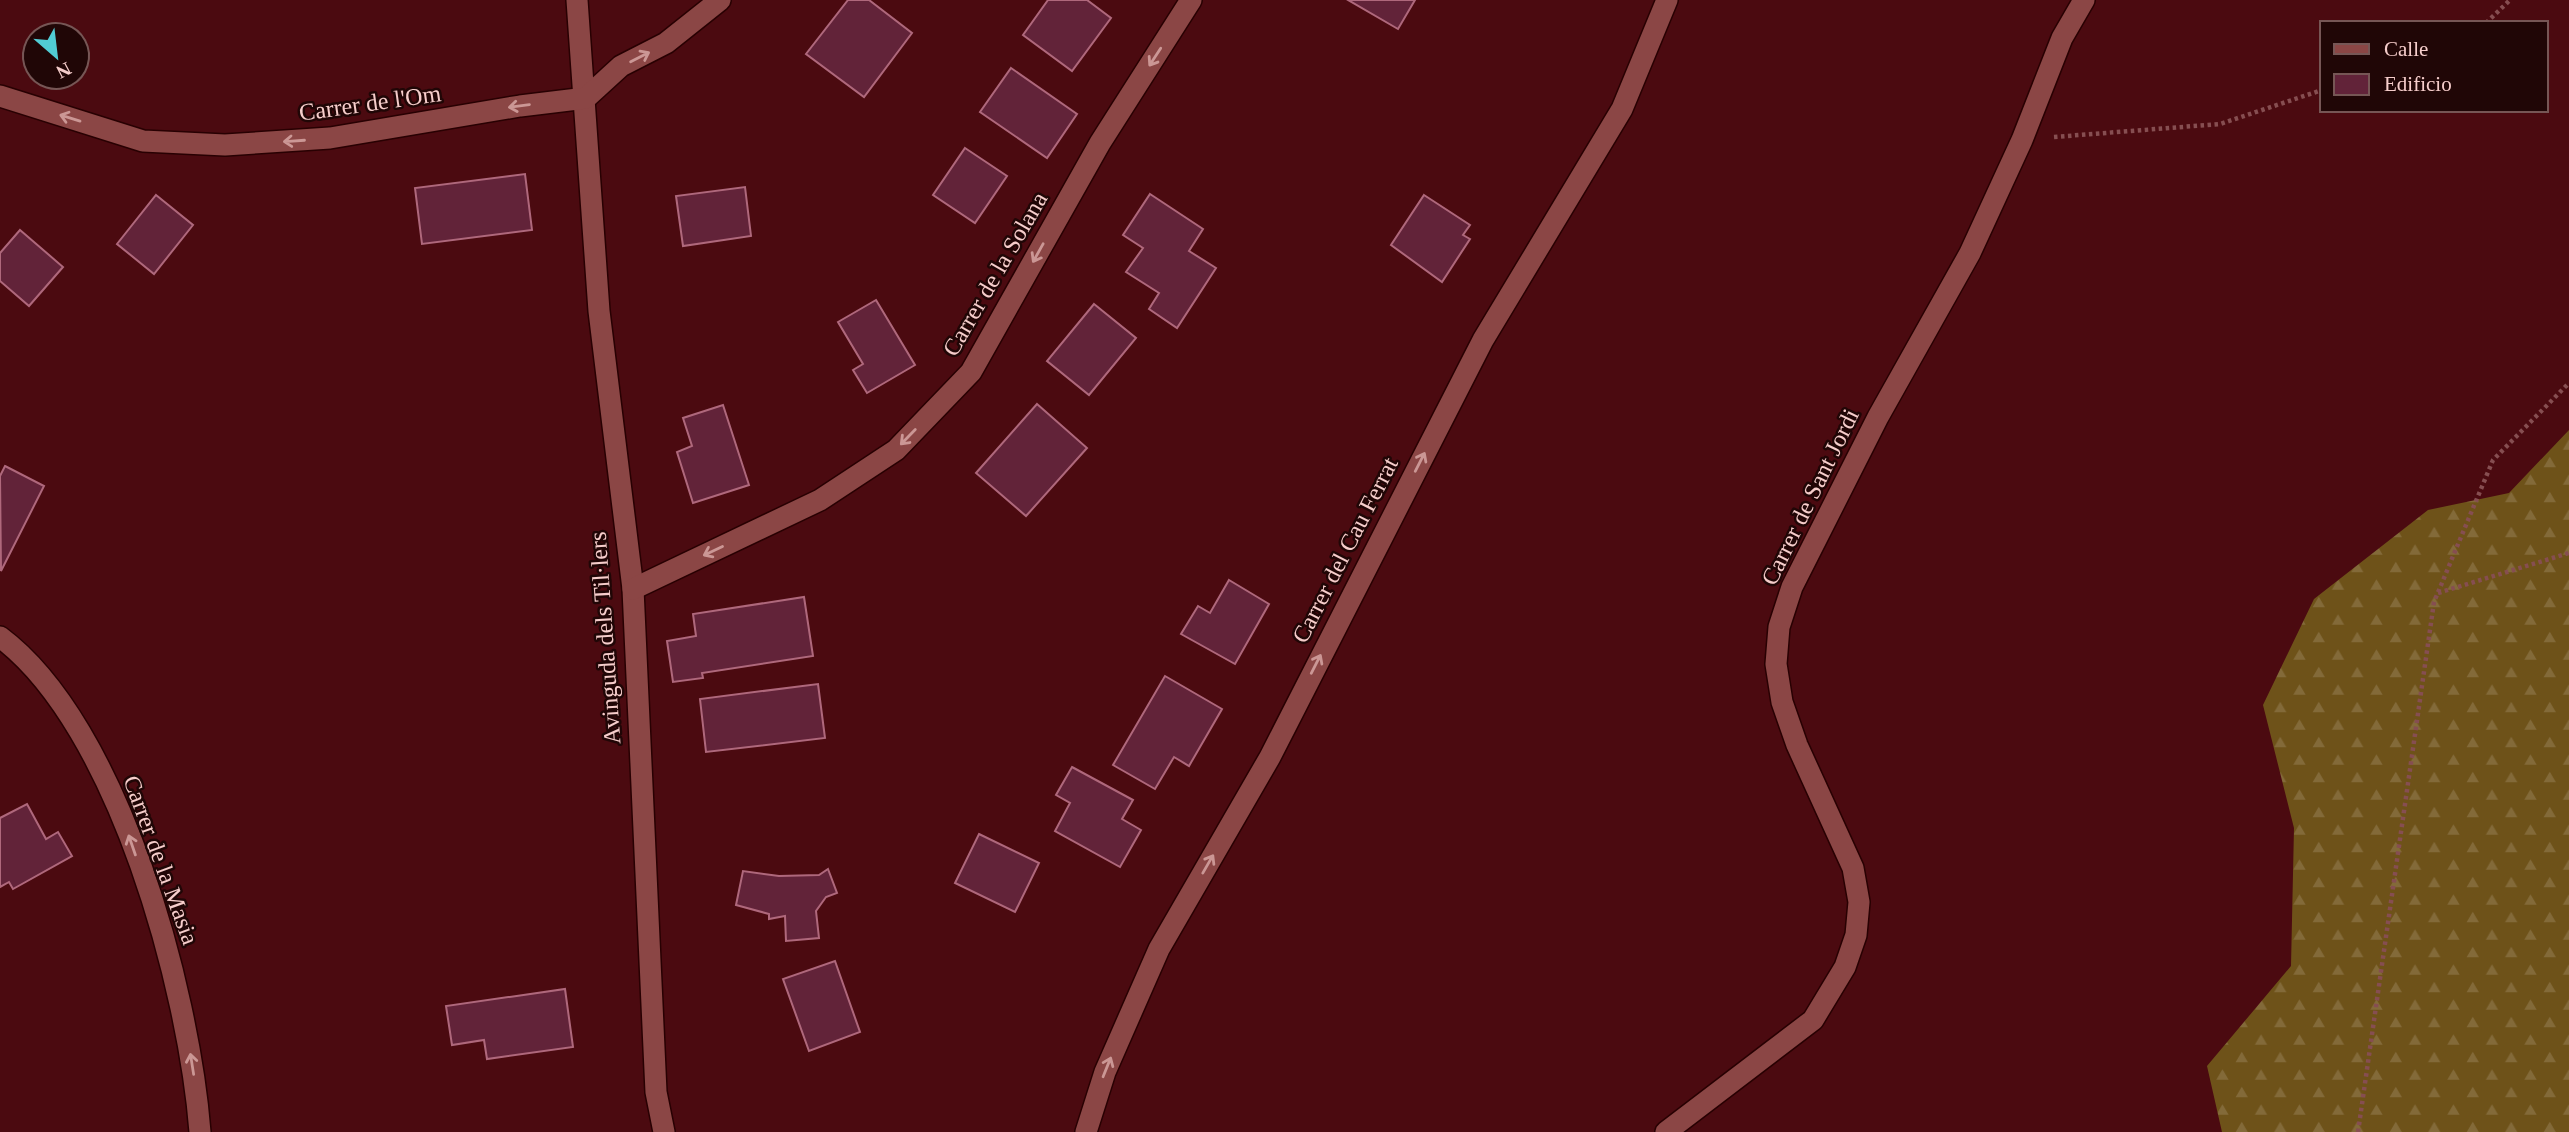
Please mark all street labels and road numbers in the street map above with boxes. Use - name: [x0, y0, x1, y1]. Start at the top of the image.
- street label: Carrer de l'Om: [297, 80, 443, 126]
- street label: Carrer de la Solana: [938, 187, 1053, 360]
- street label: Carrer de Sant Jordi: [1756, 404, 1864, 589]
- street label: Carrer del Cau Ferrat: [1287, 453, 1403, 647]
- street label: Avinguda dels Til·lers: [585, 531, 625, 745]
- street label: Carrer de la Masia: [118, 772, 204, 948]

